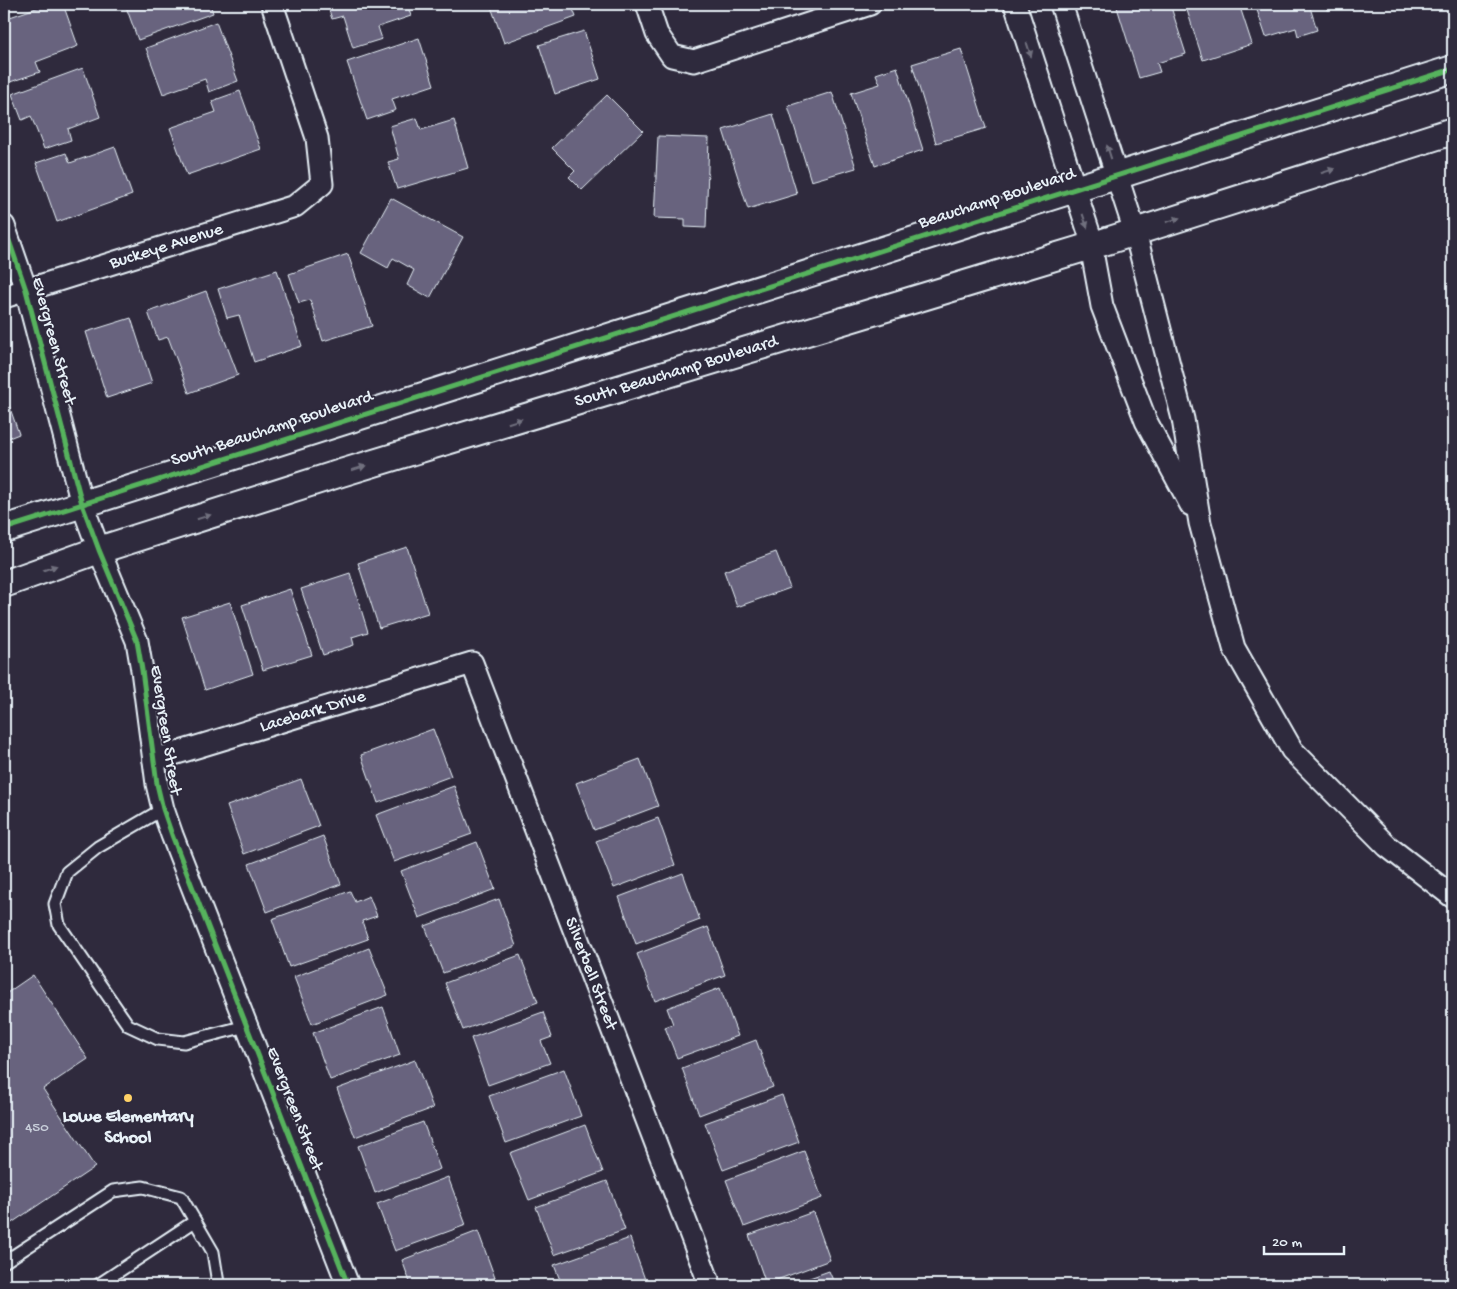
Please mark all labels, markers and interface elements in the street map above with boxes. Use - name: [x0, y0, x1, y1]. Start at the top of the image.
- one-way arrow: [1026, 43, 1034, 58]
- one-way arrow: [1105, 145, 1112, 160]
- street label: Beauchamp Boulevard: [915, 163, 1079, 235]
- one-way arrow: [1321, 167, 1336, 175]
- one-way arrow: [1082, 214, 1089, 229]
- one-way arrow: [1166, 216, 1181, 224]
- street label: Buckeye Avenue: [106, 218, 226, 274]
- street label: Evergreen Street: [26, 275, 80, 408]
- street label: South Beauchamp Boulevard: [572, 331, 782, 412]
- street label: South Beauchamp Boulevard: [168, 386, 377, 472]
- one-way arrow: [507, 416, 522, 424]
- one-way arrow: [352, 464, 367, 472]
- one-way arrow: [197, 513, 212, 521]
- one-way arrow: [42, 564, 57, 571]
- street label: Evergreen Street: [144, 664, 186, 798]
- street label: Lacebark Drive: [257, 685, 369, 738]
- street label: Silverbell Street: [560, 914, 622, 1034]
- street label: Evergreen Street: [261, 1044, 328, 1175]
- marker: Lowe Elementary School: [122, 1092, 134, 1104]
- place label: Lowe Elementary School: [62, 1107, 194, 1149]
- house number: 450: [25, 1119, 49, 1137]
- scale bar: [1264, 1224, 1344, 1256]
- text: 20 m: [1272, 1234, 1302, 1252]

